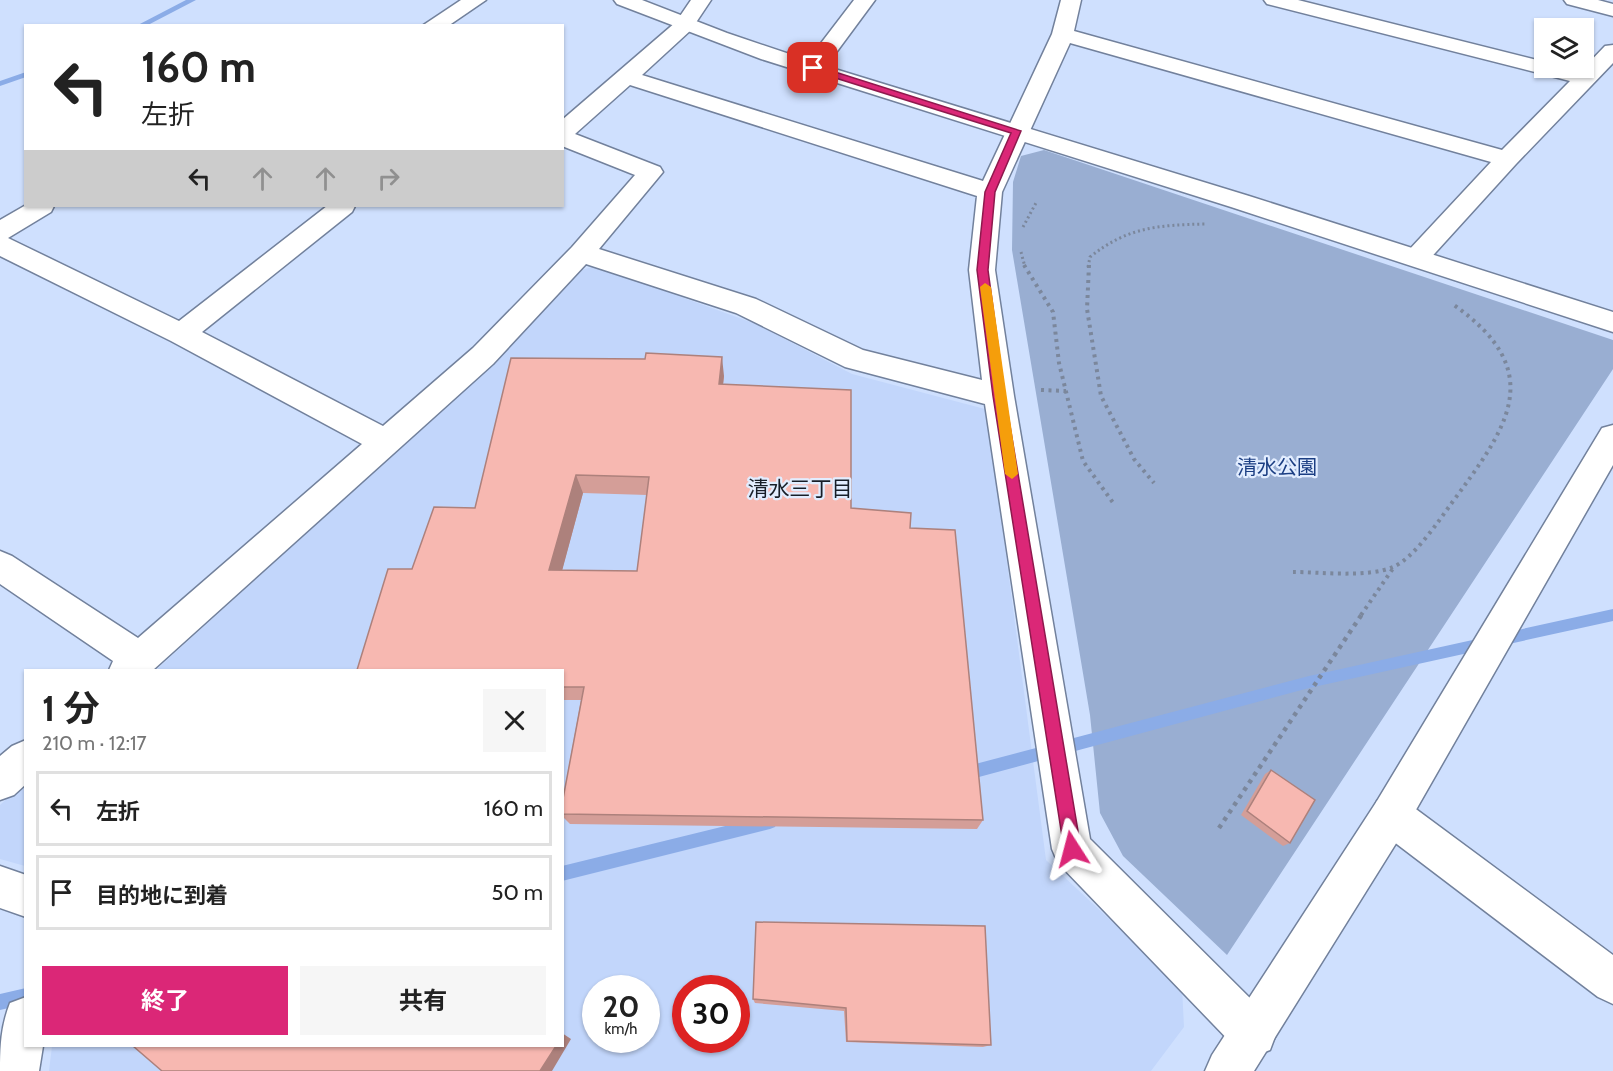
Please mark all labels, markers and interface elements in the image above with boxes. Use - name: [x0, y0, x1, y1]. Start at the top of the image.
- map controls: [1534, 18, 1594, 78]
- button: layers: [1534, 18, 1594, 78]
- text: 160 m: [141, 41, 256, 93]
- pin: [787, 42, 838, 93]
- icon: left: [42, 48, 120, 126]
- icon: arrive: [796, 51, 829, 84]
- text: 左折: [141, 98, 195, 131]
- icon: left: [183, 162, 216, 195]
- icon: ahead: [246, 162, 279, 195]
- icon: ahead: [309, 162, 342, 195]
- icon: right: [372, 162, 405, 195]
- park label: 清水公園: [1237, 455, 1317, 479]
- district label: 清水三丁目: [748, 476, 853, 501]
- text: 1 分: [42, 686, 99, 730]
- button: close: [483, 689, 546, 752]
- text: 210 m · 12:17: [42, 731, 147, 755]
- icon: left: [45, 792, 78, 825]
- text: 160 m: [484, 795, 543, 822]
- text: 左折: [96, 798, 140, 825]
- position arrow: [1040, 817, 1104, 881]
- icon: arrive: [45, 876, 78, 909]
- text: 50 m: [491, 879, 543, 906]
- text: 目的地に到着: [96, 882, 228, 909]
- button: 終了: [42, 966, 288, 1035]
- button: 共有: [300, 966, 546, 1035]
- speed limit sign: 30: [672, 975, 750, 1053]
- text: 20: [602, 988, 640, 1025]
- text: km/h: [605, 1020, 637, 1038]

